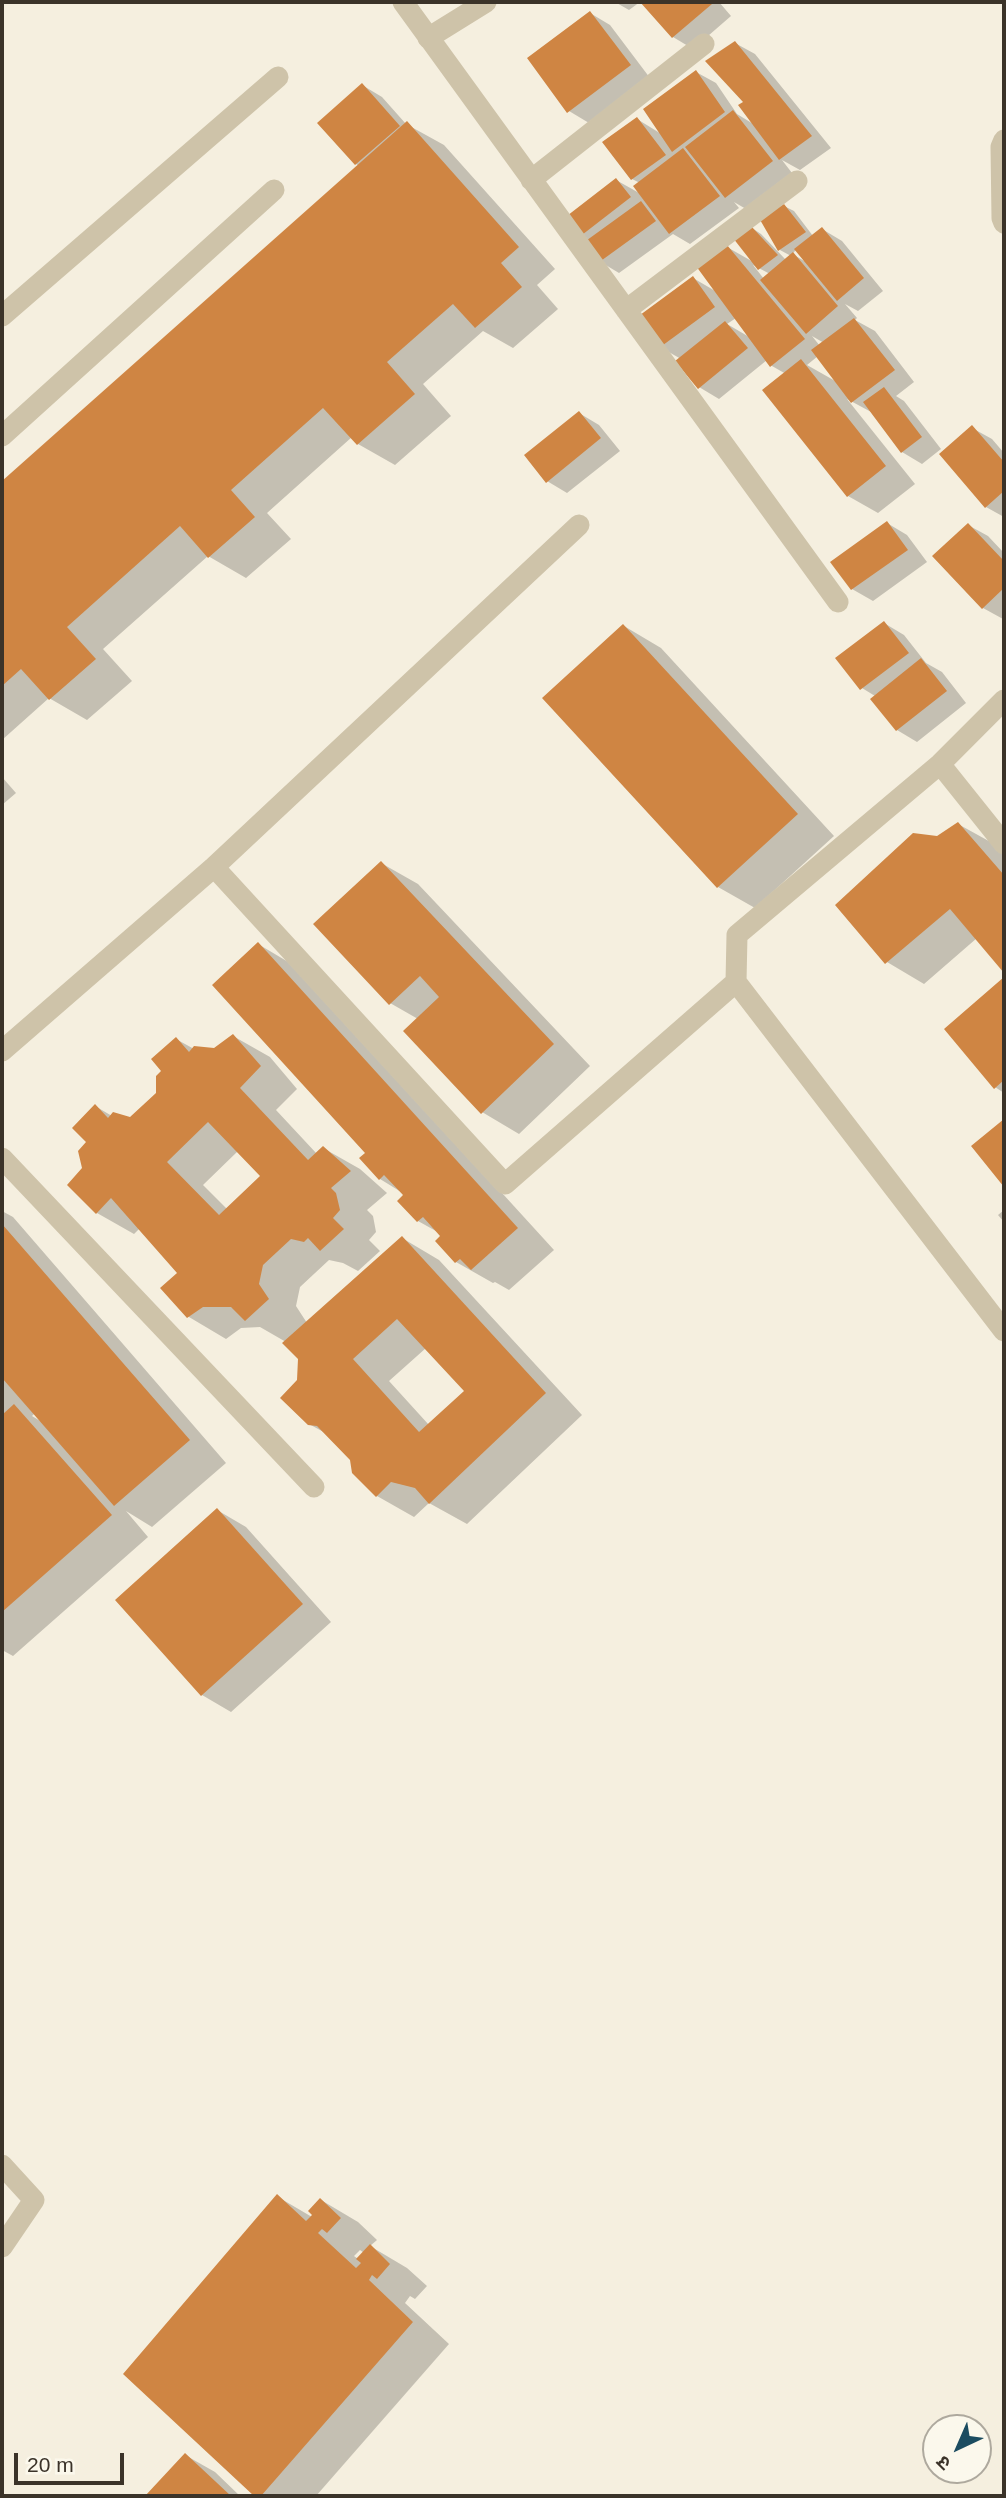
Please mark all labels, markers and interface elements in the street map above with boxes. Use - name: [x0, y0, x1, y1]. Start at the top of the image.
- north arrow: [922, 2414, 992, 2484]
- scale bar: [18, 2438, 128, 2482]
- text: उ: [932, 2452, 955, 2474]
- text: 20 m: [27, 2453, 74, 2476]

